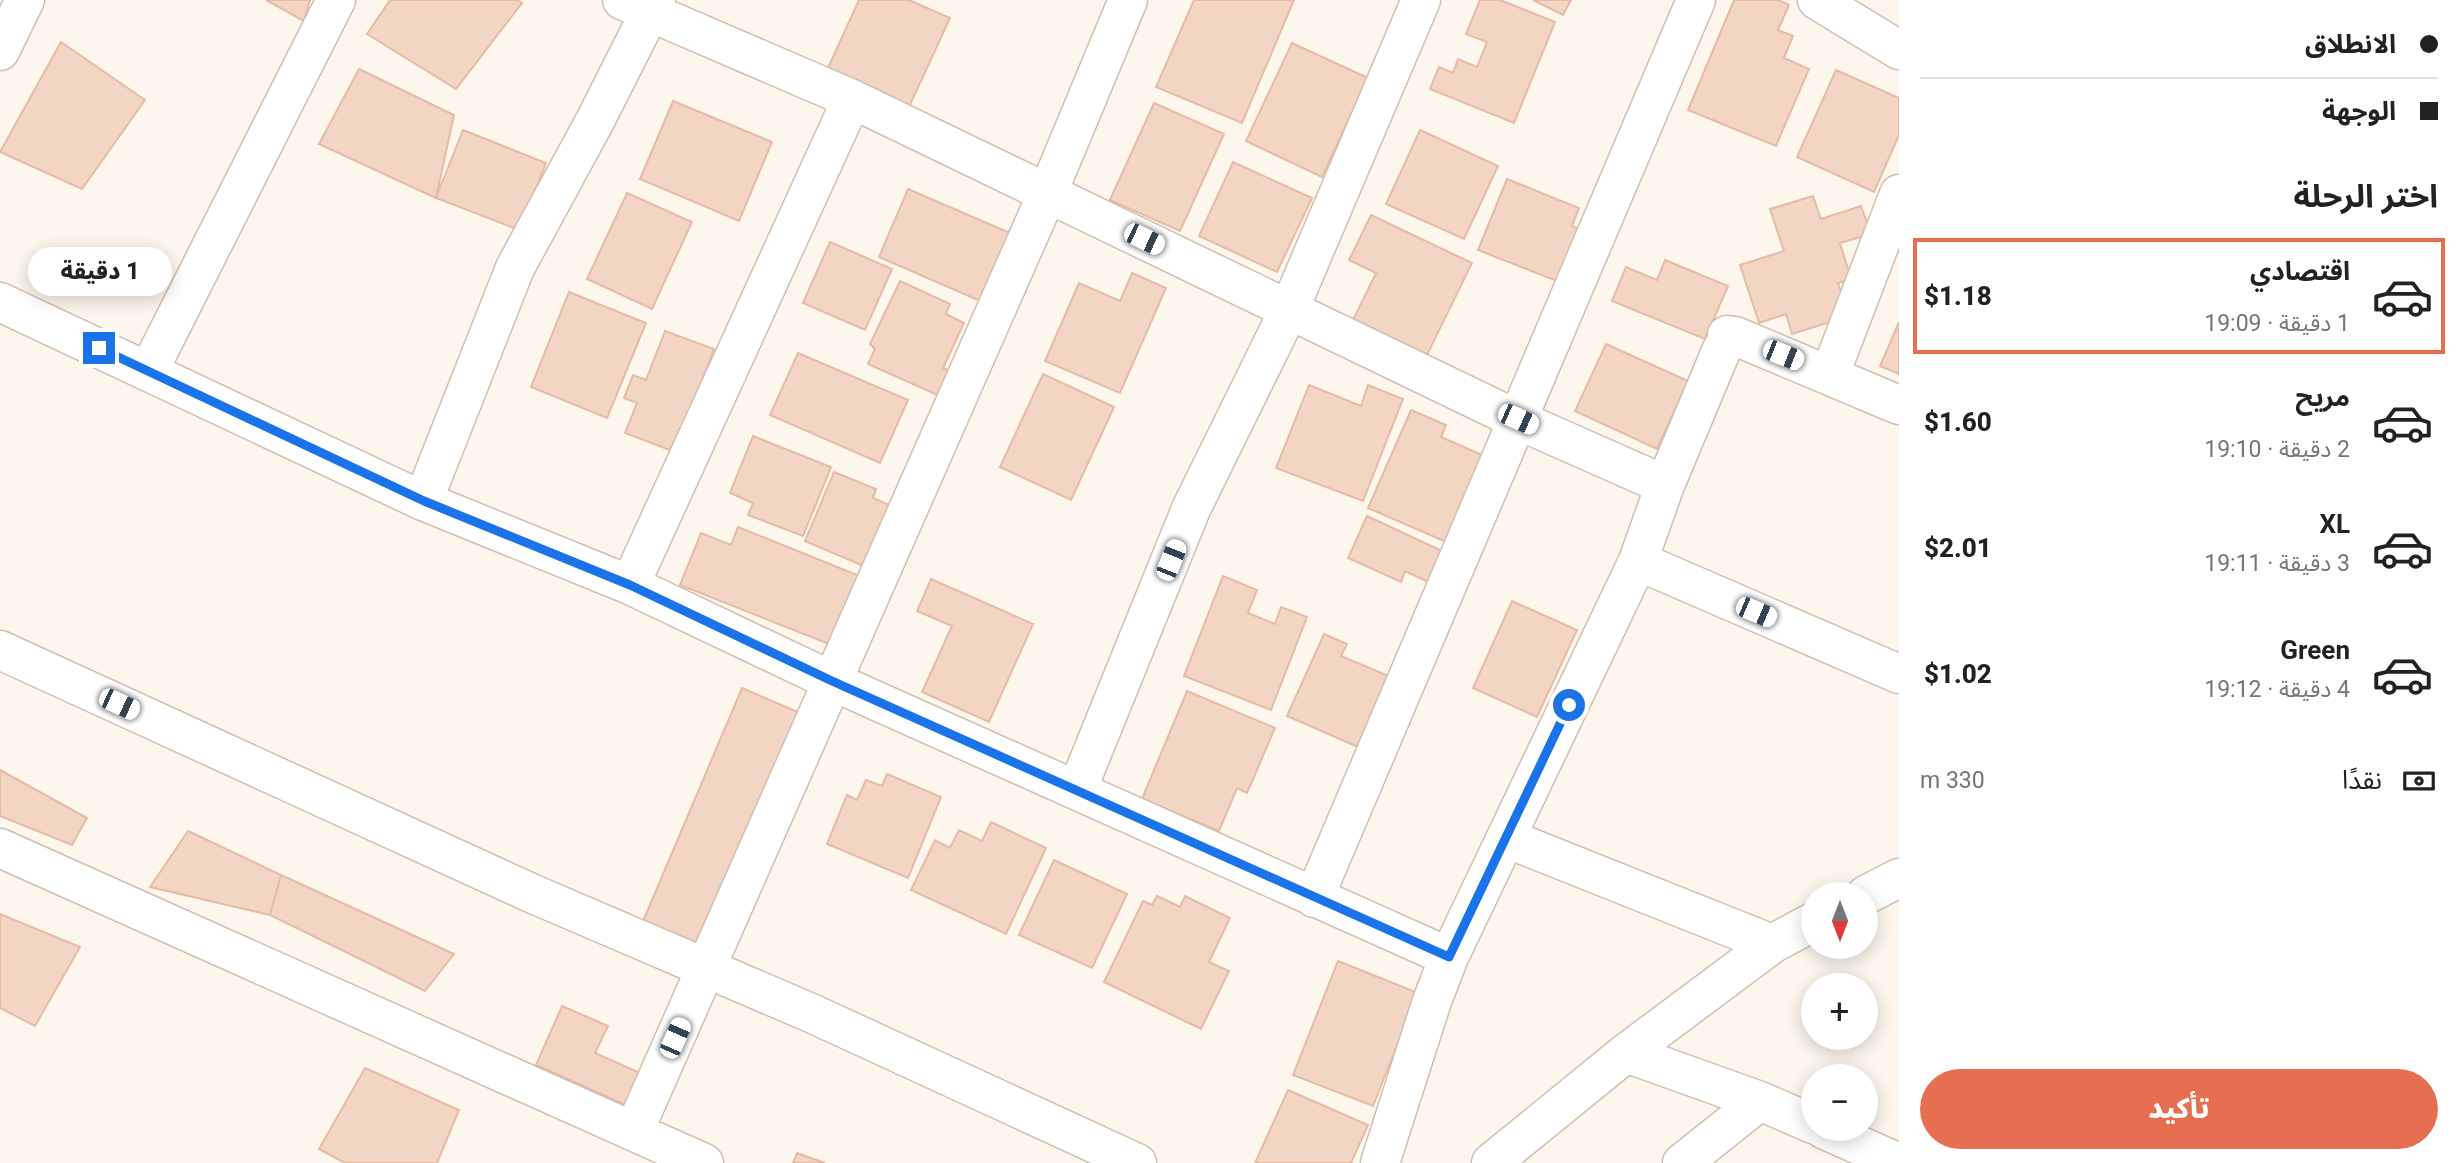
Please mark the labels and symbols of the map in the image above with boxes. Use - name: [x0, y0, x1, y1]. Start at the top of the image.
- car: [1121, 220, 1168, 258]
- callout: 1 دقيقة: [27, 246, 171, 296]
- route end: [83, 332, 115, 364]
- car: [1760, 337, 1807, 373]
- car: [1495, 401, 1542, 437]
- car: [1154, 537, 1189, 583]
- car: [1733, 594, 1780, 630]
- car: [96, 686, 143, 722]
- route start: [1553, 689, 1585, 721]
- north arrow: [1801, 882, 1878, 959]
- car: [657, 1015, 694, 1061]

